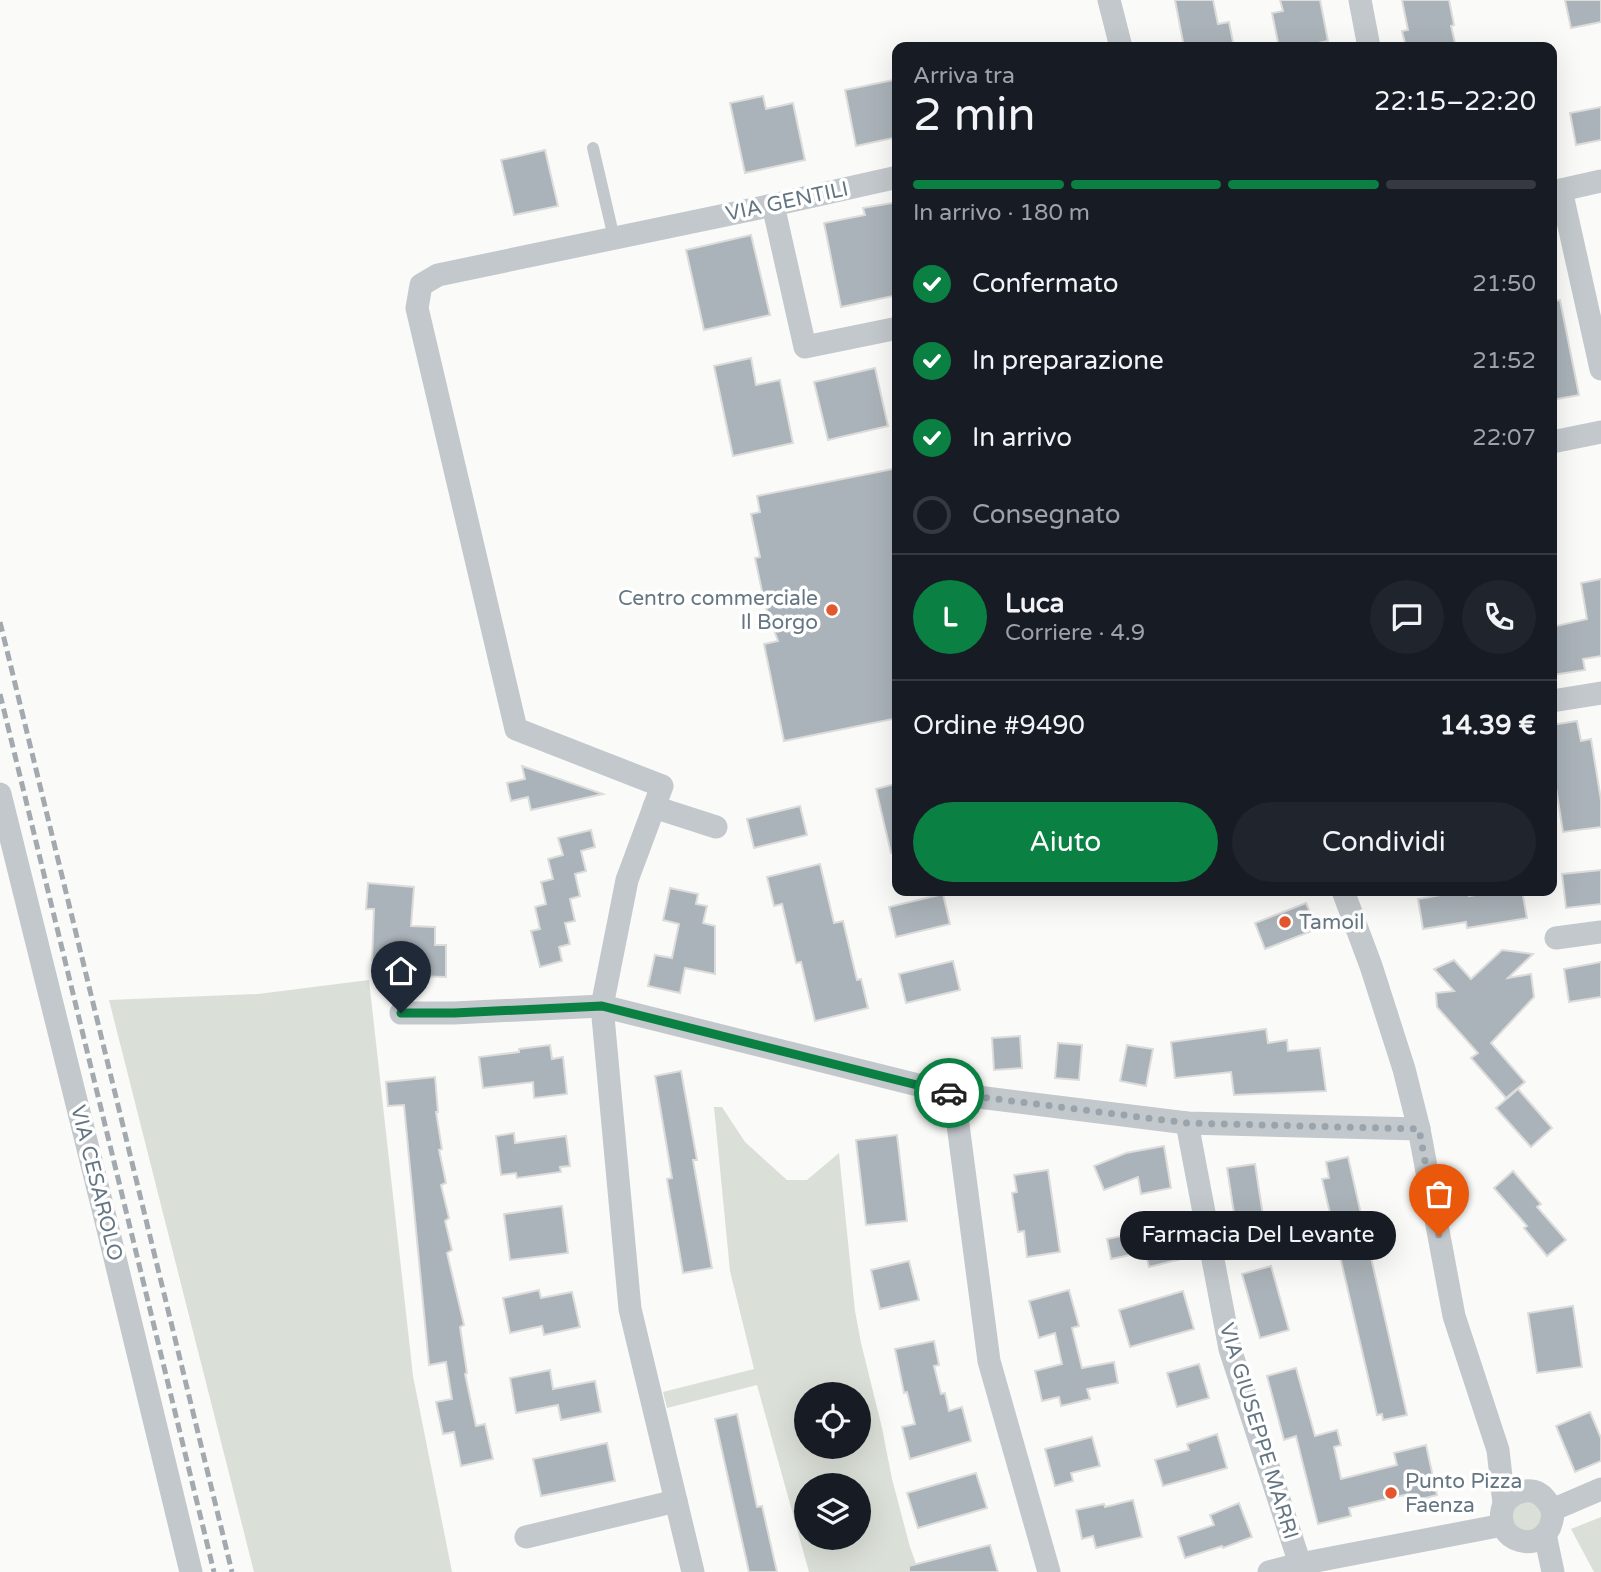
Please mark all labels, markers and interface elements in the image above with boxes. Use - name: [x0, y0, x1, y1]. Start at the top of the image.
- text: Arriva tra: [913, 62, 1015, 90]
- text: 22:15–22:20: [1374, 86, 1536, 117]
- text: 2 min: [913, 88, 1036, 143]
- street label: VIA GENTILI: [724, 176, 851, 227]
- text: In arrivo · 180 m: [913, 199, 1090, 227]
- icon: check: [913, 265, 951, 303]
- text: Confermato: [972, 268, 1119, 299]
- text: 21:50: [1472, 270, 1536, 298]
- icon: check: [913, 342, 951, 380]
- text: In preparazione: [972, 345, 1164, 376]
- text: 21:52: [1472, 347, 1536, 375]
- icon: check: [913, 419, 951, 457]
- text: In arrivo: [972, 422, 1072, 453]
- text: 22:07: [1472, 424, 1536, 452]
- text: Consegnato: [972, 499, 1121, 530]
- button: chat: [1370, 580, 1444, 654]
- button: phone: [1462, 580, 1536, 654]
- place label: Centro commerciale Il Borgo: [618, 586, 818, 635]
- text: Luca: [1005, 588, 1064, 619]
- marker: Centro commerciale Il Borgo: [824, 602, 840, 618]
- text: L: [943, 602, 957, 633]
- text: Corriere · 4.9: [1005, 619, 1145, 647]
- text: Ordine #9490: [913, 710, 1085, 741]
- text: 14.39 €: [1439, 710, 1536, 741]
- button: Aiuto: [913, 802, 1218, 882]
- button: Condividi: [1232, 802, 1536, 882]
- place label: Tamoil: [1299, 910, 1364, 935]
- marker: Tamoil: [1277, 914, 1293, 930]
- pin: [371, 941, 431, 1013]
- icon: home: [382, 952, 420, 990]
- courier: [914, 1058, 984, 1128]
- icon: car: [930, 1074, 968, 1112]
- street label: VIA CESAROLO: [65, 1103, 128, 1263]
- pin: [1409, 1164, 1469, 1236]
- icon: bag: [1420, 1175, 1458, 1213]
- callout: Farmacia Del Levante: [1120, 1212, 1397, 1260]
- text: Farmacia Del Levante: [1142, 1221, 1374, 1249]
- street label: VIA GIUSEPPE MARRI: [1214, 1320, 1303, 1542]
- map controls: [794, 1382, 871, 1550]
- button: locate: [794, 1382, 871, 1459]
- place label: Punto Pizza Faenza: [1405, 1469, 1522, 1518]
- button: layers: [794, 1473, 871, 1550]
- marker: Punto Pizza Faenza: [1383, 1485, 1399, 1501]

